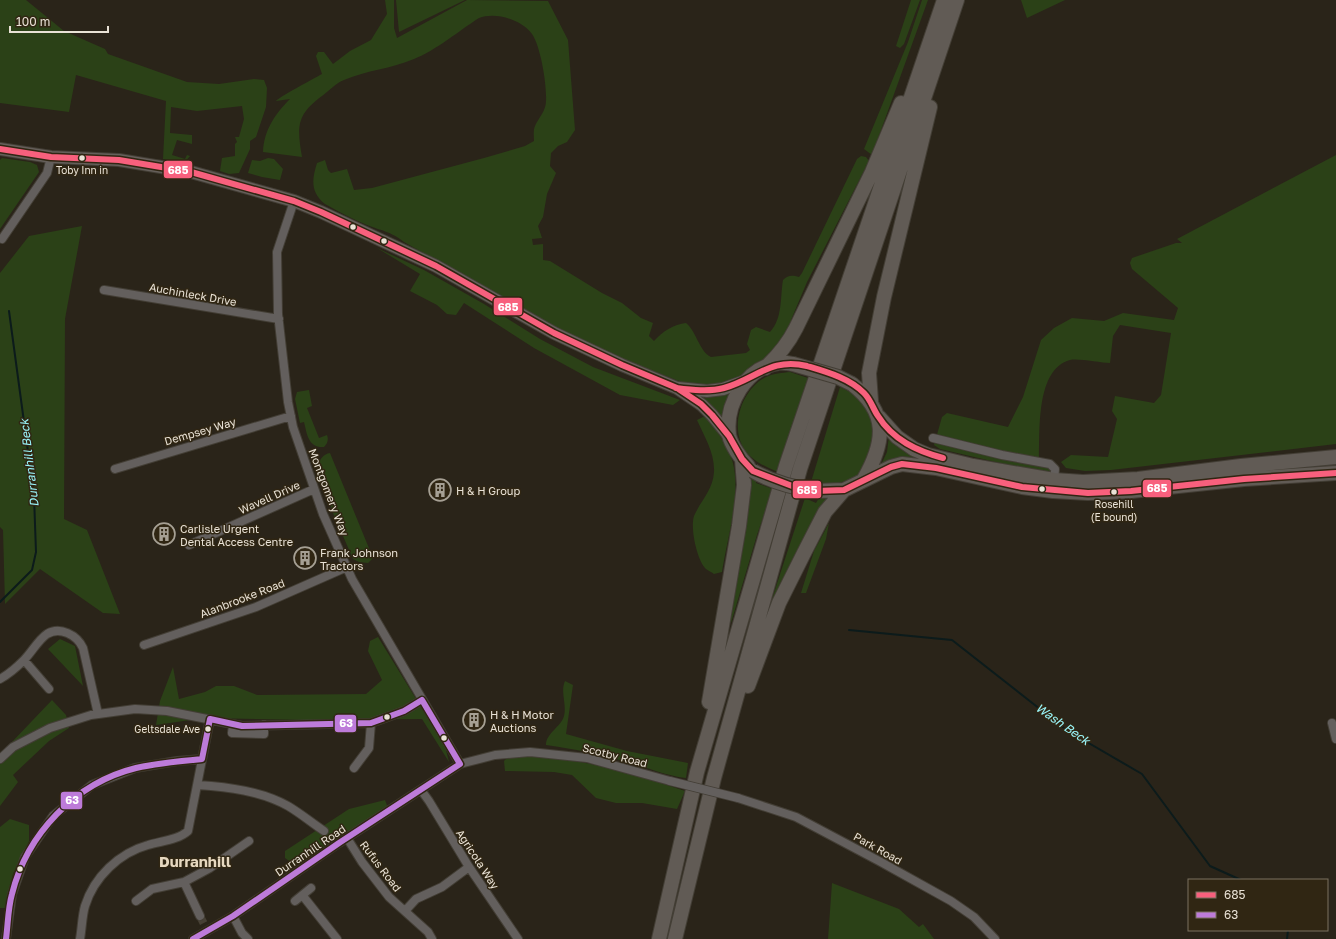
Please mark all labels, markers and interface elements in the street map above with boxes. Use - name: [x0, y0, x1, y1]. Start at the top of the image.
- scale bar: [10, 8, 108, 34]
- text: 100 m: [16, 14, 50, 29]
- marker: Toby Inn in: [77, 153, 87, 163]
- line badge: 685: [163, 160, 193, 179]
- text: 685: [168, 163, 189, 176]
- place label: Toby Inn in: [56, 164, 108, 176]
- unlabelled marker: [348, 222, 358, 232]
- unlabelled marker: [379, 236, 389, 246]
- street label: Auchinleck Drive: [148, 280, 238, 308]
- line badge: 685: [493, 297, 523, 316]
- text: 685: [498, 300, 519, 313]
- street label: Dempsey Way: [163, 415, 237, 447]
- water label: Durranhill Beck: [16, 417, 42, 508]
- street label: Montgomery Way: [306, 447, 352, 537]
- building icon: H & H Group: [427, 477, 453, 503]
- street label: Wavell Drive: [236, 478, 302, 516]
- line badge: 685: [1142, 479, 1172, 498]
- line badge: 685: [792, 480, 822, 499]
- text: 685: [1147, 481, 1168, 494]
- text: 685: [797, 483, 818, 496]
- place label: H & H Group: [456, 484, 521, 497]
- unlabelled marker: [1037, 484, 1047, 494]
- marker: Rosehill (E bound): [1109, 487, 1119, 497]
- place label: Rosehill (E bound): [1091, 498, 1137, 523]
- building icon: Carlisle Urgent Dental Access Centre: [151, 521, 177, 547]
- place label: Carlisle Urgent Dental Access Centre: [180, 522, 293, 548]
- building icon: Frank Johnson Tractors: [292, 545, 318, 571]
- place label: Frank Johnson Tractors: [320, 546, 398, 572]
- street label: Alanbrooke Road: [198, 576, 286, 620]
- water label: Wash Beck: [1033, 700, 1094, 749]
- building icon: H & H Motor Auctions: [461, 707, 487, 733]
- place label: H & H Motor Auctions: [490, 708, 554, 734]
- unlabelled marker: [382, 712, 392, 722]
- line badge: 63: [334, 714, 357, 733]
- text: 63: [339, 716, 353, 729]
- place label: Geltsdale Ave: [134, 723, 200, 735]
- marker: Geltsdale Ave: [203, 724, 213, 734]
- unlabelled marker: [439, 733, 449, 743]
- street label: Scotby Road: [581, 741, 649, 769]
- line badge: 63: [60, 791, 83, 810]
- text: 63: [65, 793, 79, 806]
- street label: Durranhill Road: [272, 822, 348, 878]
- street label: Agricola Way: [454, 827, 502, 891]
- street label: Park Road: [851, 829, 905, 867]
- street label: Rufus Road: [358, 838, 404, 894]
- district label: Durranhill: [159, 852, 231, 870]
- unlabelled marker: [15, 864, 25, 874]
- legend: [1188, 879, 1328, 931]
- text: 685: [1224, 887, 1246, 902]
- text: 63: [1224, 907, 1238, 922]

